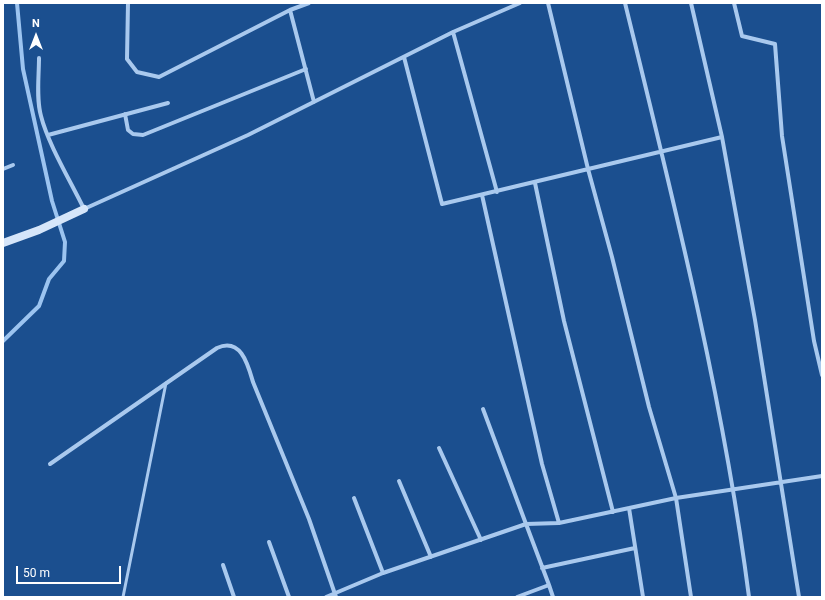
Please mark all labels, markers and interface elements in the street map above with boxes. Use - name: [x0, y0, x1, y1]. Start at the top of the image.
- north arrow: [16, 16, 56, 56]
- text: N: [32, 17, 40, 30]
- scale bar: [18, 558, 123, 584]
- text: 50 m: [23, 566, 50, 580]

